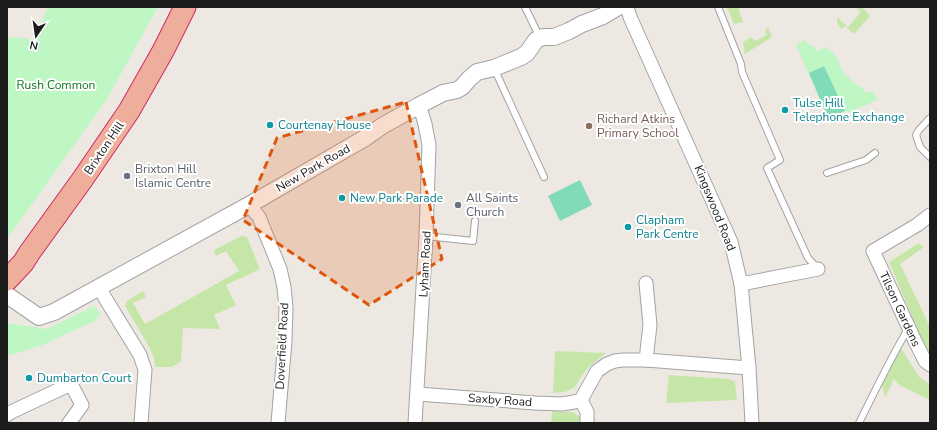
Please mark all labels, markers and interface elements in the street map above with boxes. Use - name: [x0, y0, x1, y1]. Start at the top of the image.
- north arrow: [16, 16, 56, 56]
- text: N: [28, 37, 40, 53]
- park label: Rush Common: [17, 77, 95, 93]
- place label: Tulse Hill Telephone Exchange: [793, 95, 904, 125]
- marker: Tulse Hill Telephone Exchange: [780, 105, 790, 115]
- place label: Richard Atkins Primary School: [597, 111, 679, 141]
- place label: Courtenay House: [278, 117, 371, 133]
- street label: Brixton Hill: [80, 118, 128, 178]
- marker: Courtenay House: [265, 120, 275, 130]
- marker: Richard Atkins Primary School: [584, 121, 594, 131]
- street label: New Park Road: [273, 140, 353, 196]
- place label: Brixton Hill Islamic Centre: [135, 161, 211, 191]
- street label: Kingswood Road: [691, 163, 739, 253]
- marker: Brixton Hill Islamic Centre: [122, 171, 132, 181]
- place label: New Park Parade: [350, 190, 443, 206]
- place label: All Saints Church: [466, 190, 518, 220]
- marker: New Park Parade: [337, 193, 347, 203]
- marker: All Saints Church: [453, 200, 463, 210]
- place label: Clapham Park Centre: [636, 212, 699, 242]
- marker: Clapham Park Centre: [623, 222, 633, 232]
- street label: Lyham Road: [415, 230, 435, 298]
- street label: Tilson Gardens: [876, 269, 924, 349]
- street label: Doverfield Road: [272, 302, 292, 390]
- place label: Dumbarton Court: [37, 370, 132, 386]
- marker: Dumbarton Court: [24, 373, 34, 383]
- street label: Saxby Road: [467, 390, 533, 410]

